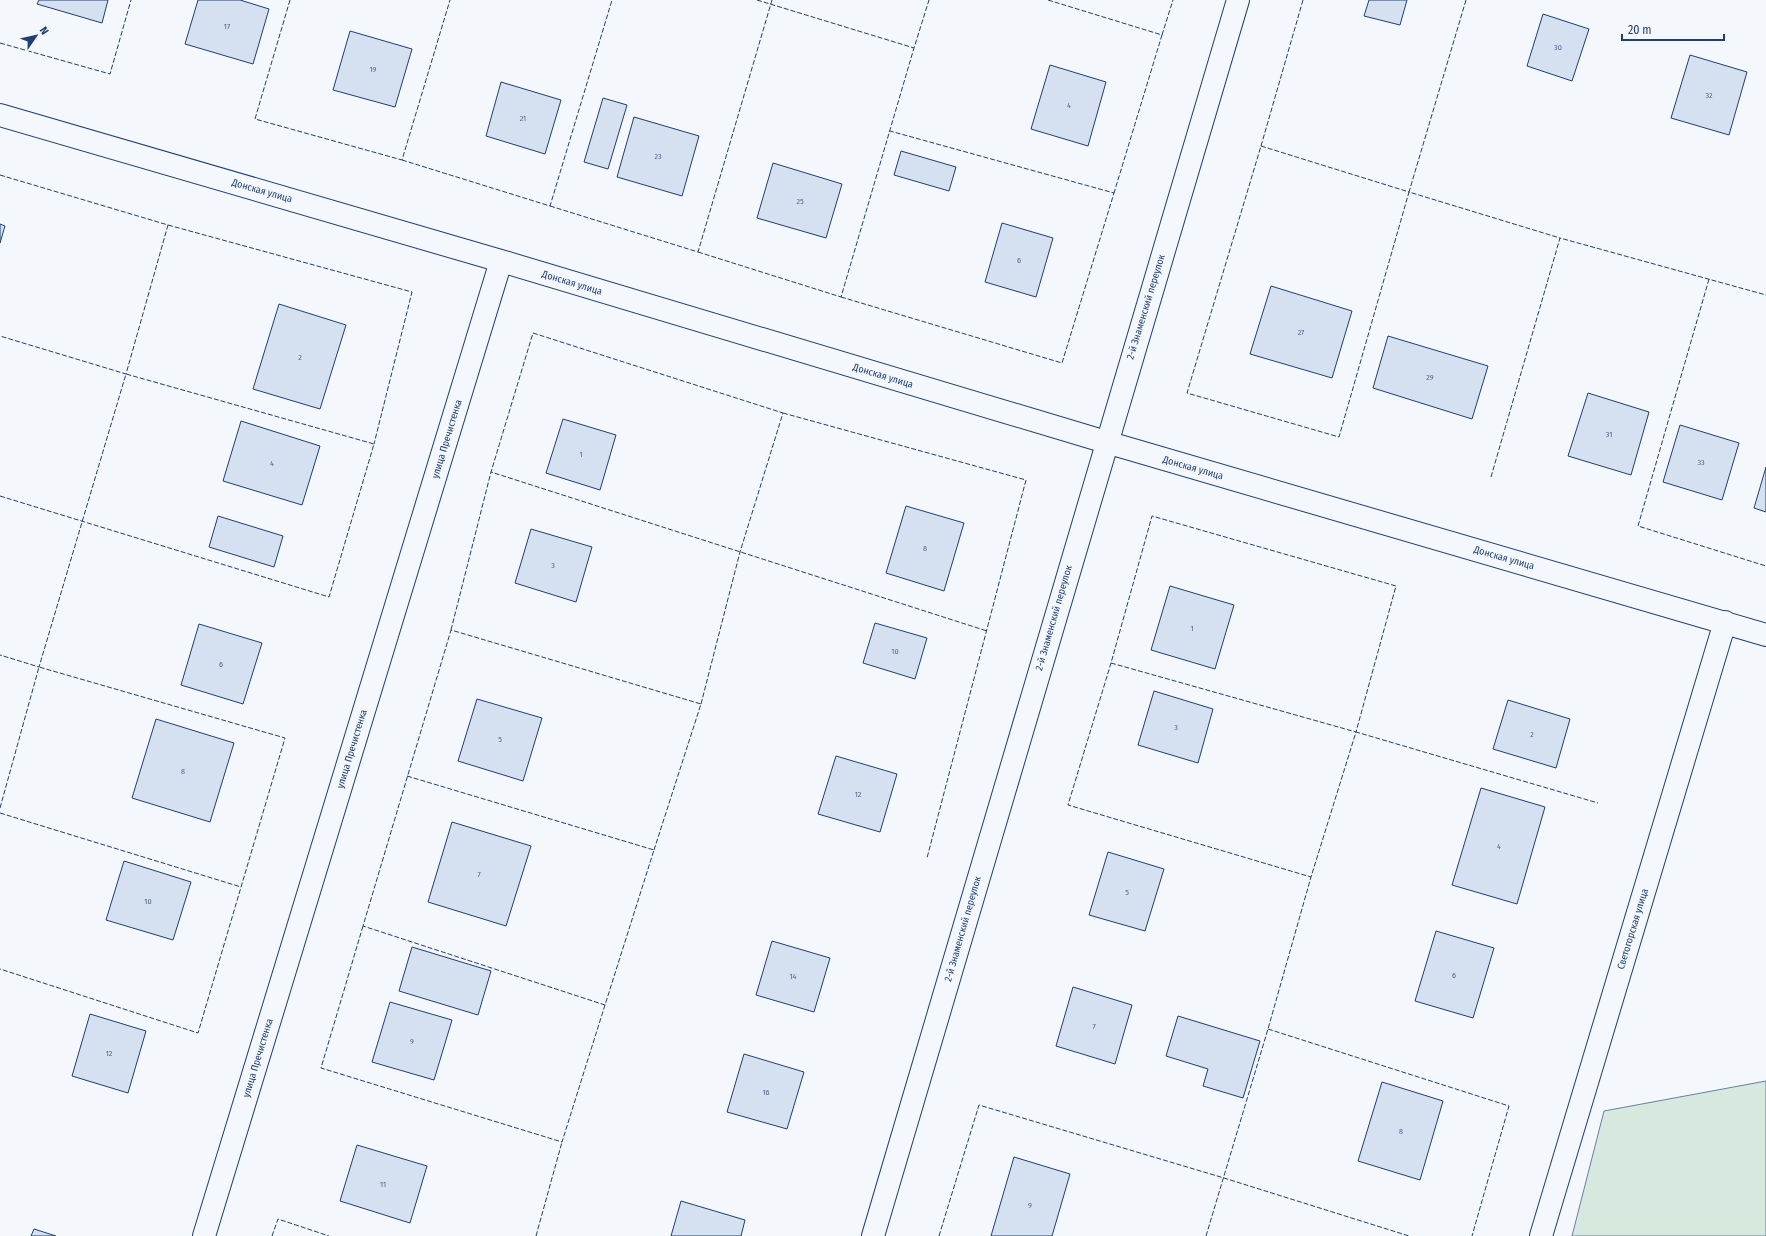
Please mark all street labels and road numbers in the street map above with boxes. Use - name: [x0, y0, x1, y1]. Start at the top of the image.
- street label: Донская улица: [229, 176, 294, 205]
- street label: 2-й Знаменский переулок: [1124, 253, 1168, 361]
- street label: Донская улица: [540, 268, 604, 298]
- street label: Донская улица: [851, 361, 915, 391]
- street label: улица Пречистенка: [429, 398, 465, 480]
- street label: Донская улица: [1160, 453, 1225, 482]
- street label: Донская улица: [1471, 543, 1536, 572]
- street label: 2-й Знаменский переулок: [1033, 564, 1075, 672]
- street label: улица Пречистенка: [334, 708, 370, 790]
- street label: 2-й Знаменский переулок: [942, 875, 984, 983]
- street label: Светогорская улица: [1615, 887, 1651, 971]
- street label: улица Пречистенка: [240, 1017, 276, 1099]

